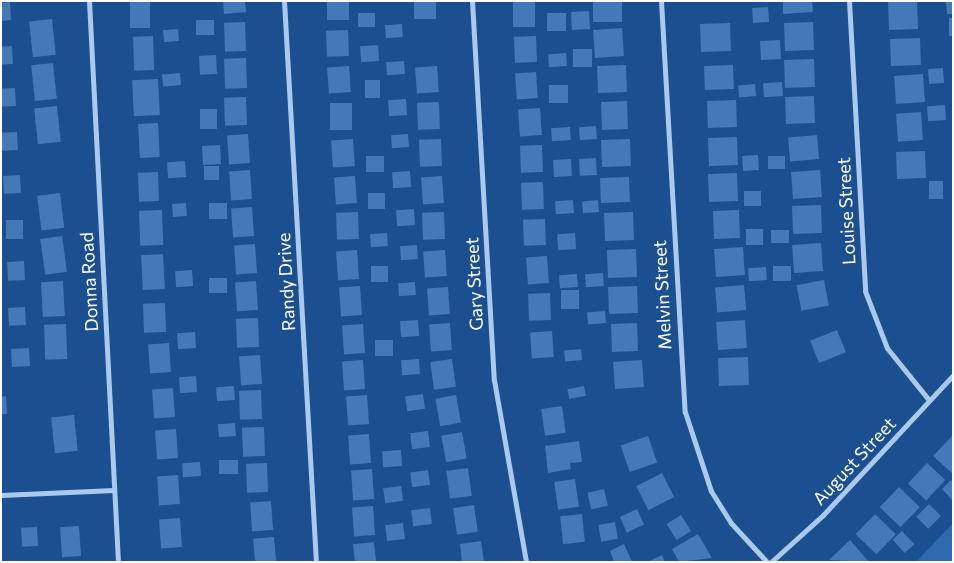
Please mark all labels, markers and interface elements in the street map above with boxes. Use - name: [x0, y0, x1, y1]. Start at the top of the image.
- street label: Louise Street: [832, 157, 860, 265]
- street label: Donna Road: [76, 232, 102, 332]
- street label: Randy Drive: [273, 232, 299, 332]
- street label: Gary Street: [461, 237, 487, 331]
- street label: Melvin Street: [648, 240, 676, 350]
- street label: August Street: [808, 413, 900, 509]

